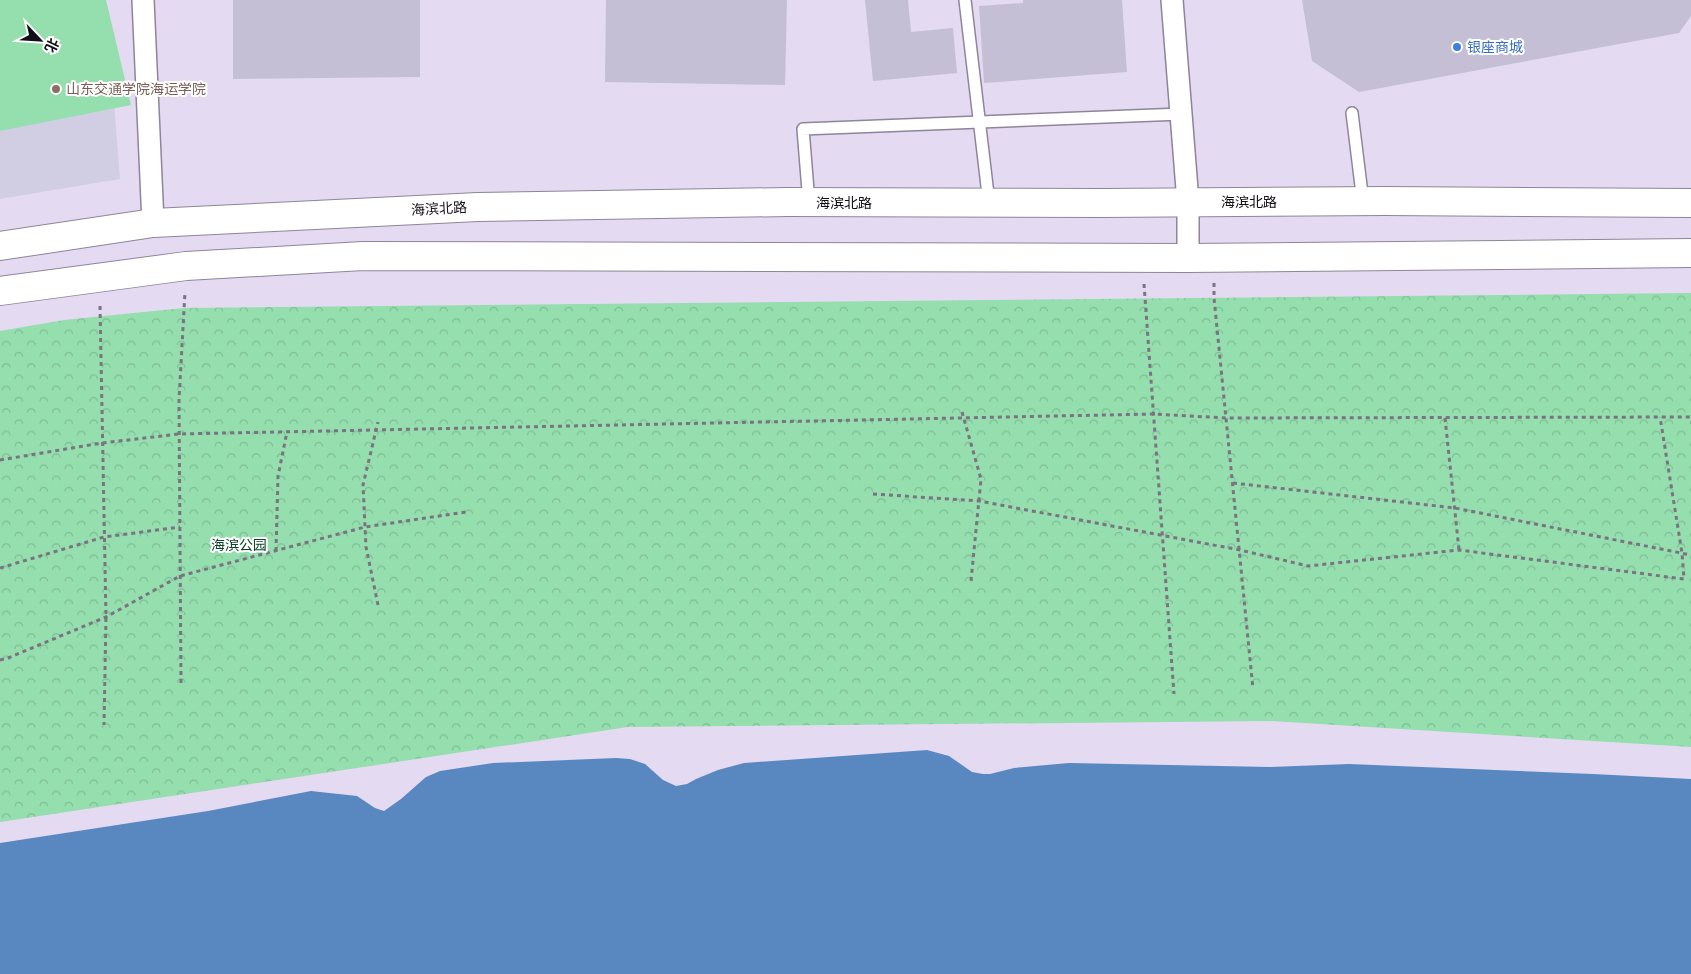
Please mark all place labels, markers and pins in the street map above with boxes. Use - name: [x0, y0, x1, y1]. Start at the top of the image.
- place label: 银座商城: [1467, 38, 1523, 57]
- marker: 银座商城: [1451, 41, 1463, 53]
- place label: 山东交通学院海运学院: [66, 80, 206, 99]
- marker: 山东交通学院海运学院: [50, 83, 62, 95]

